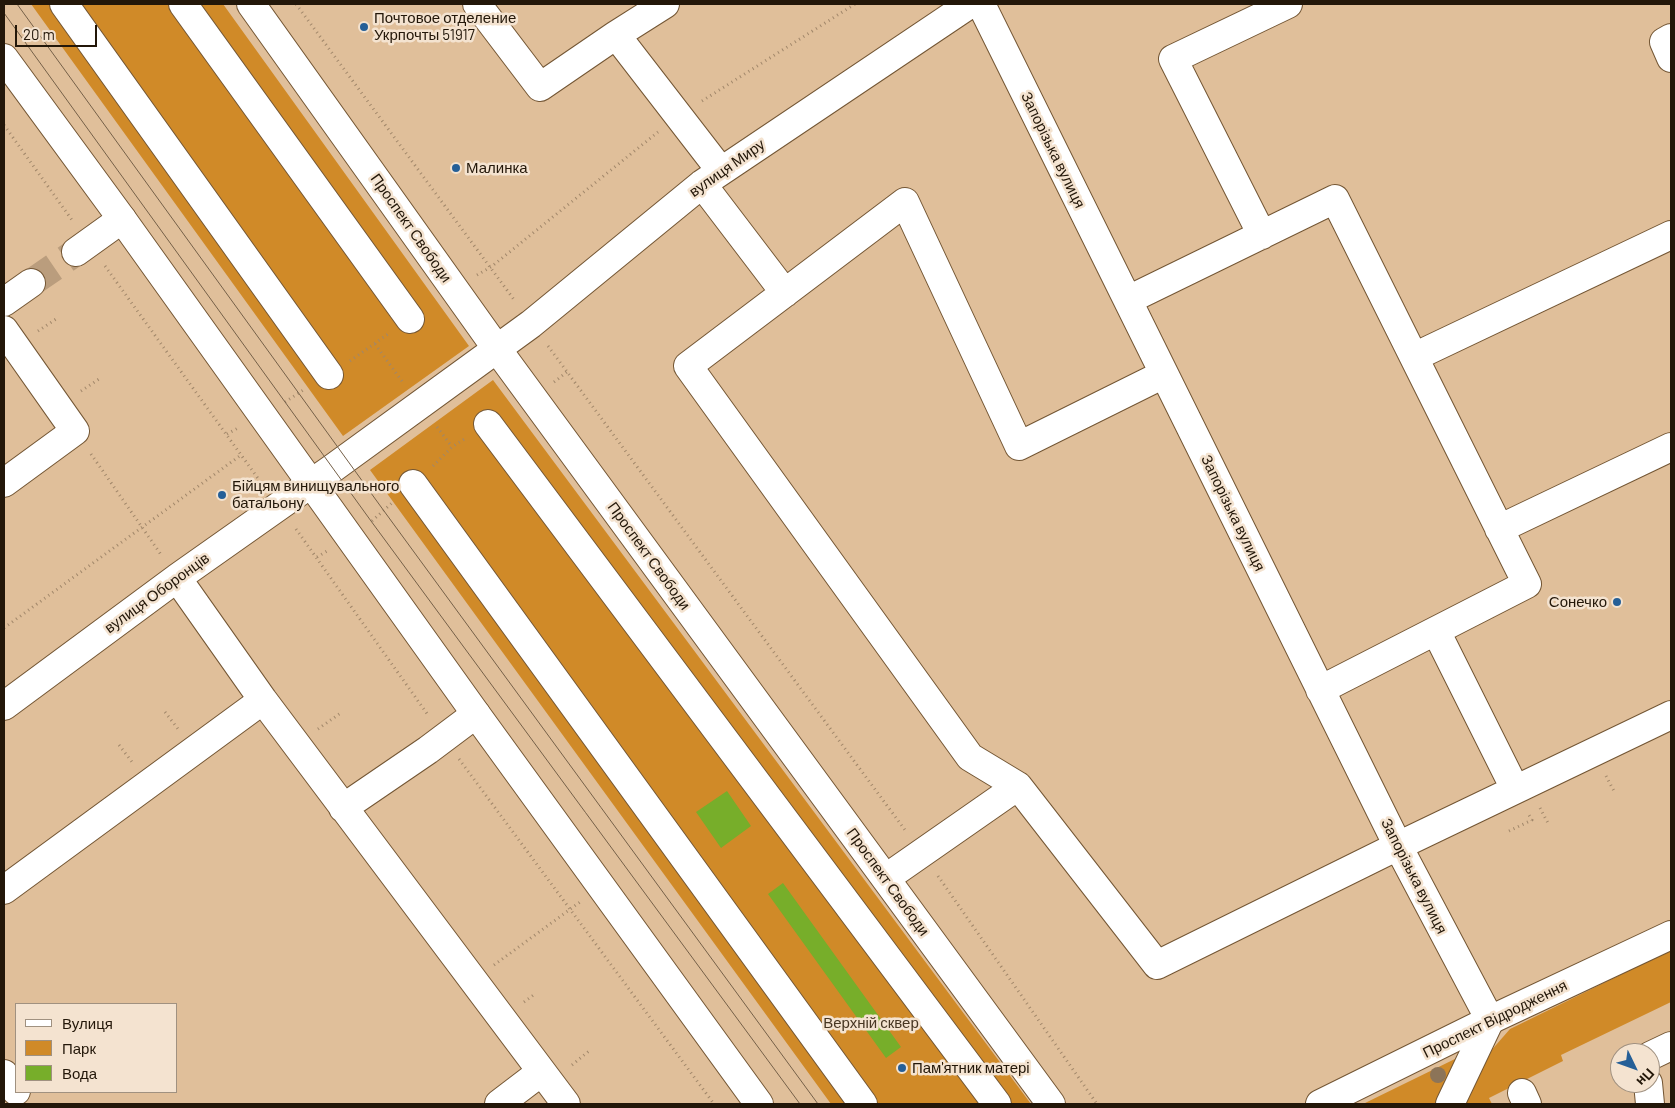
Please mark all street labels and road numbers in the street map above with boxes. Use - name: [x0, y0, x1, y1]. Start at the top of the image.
- street label: Запорізька вулиця: [1017, 89, 1089, 211]
- street label: вулиця Миру: [686, 135, 768, 201]
- street label: Проспект Свободи: [367, 170, 455, 286]
- street label: Запорізька вулиця: [1197, 452, 1269, 574]
- street label: Проспект Свободи: [604, 499, 694, 613]
- street label: вулиця Оборонців: [101, 549, 213, 637]
- street label: Запорізька вулиця: [1377, 815, 1451, 937]
- street label: Проспект Свободи: [843, 825, 933, 939]
- street label: Проспект Відродження: [1420, 976, 1570, 1062]

